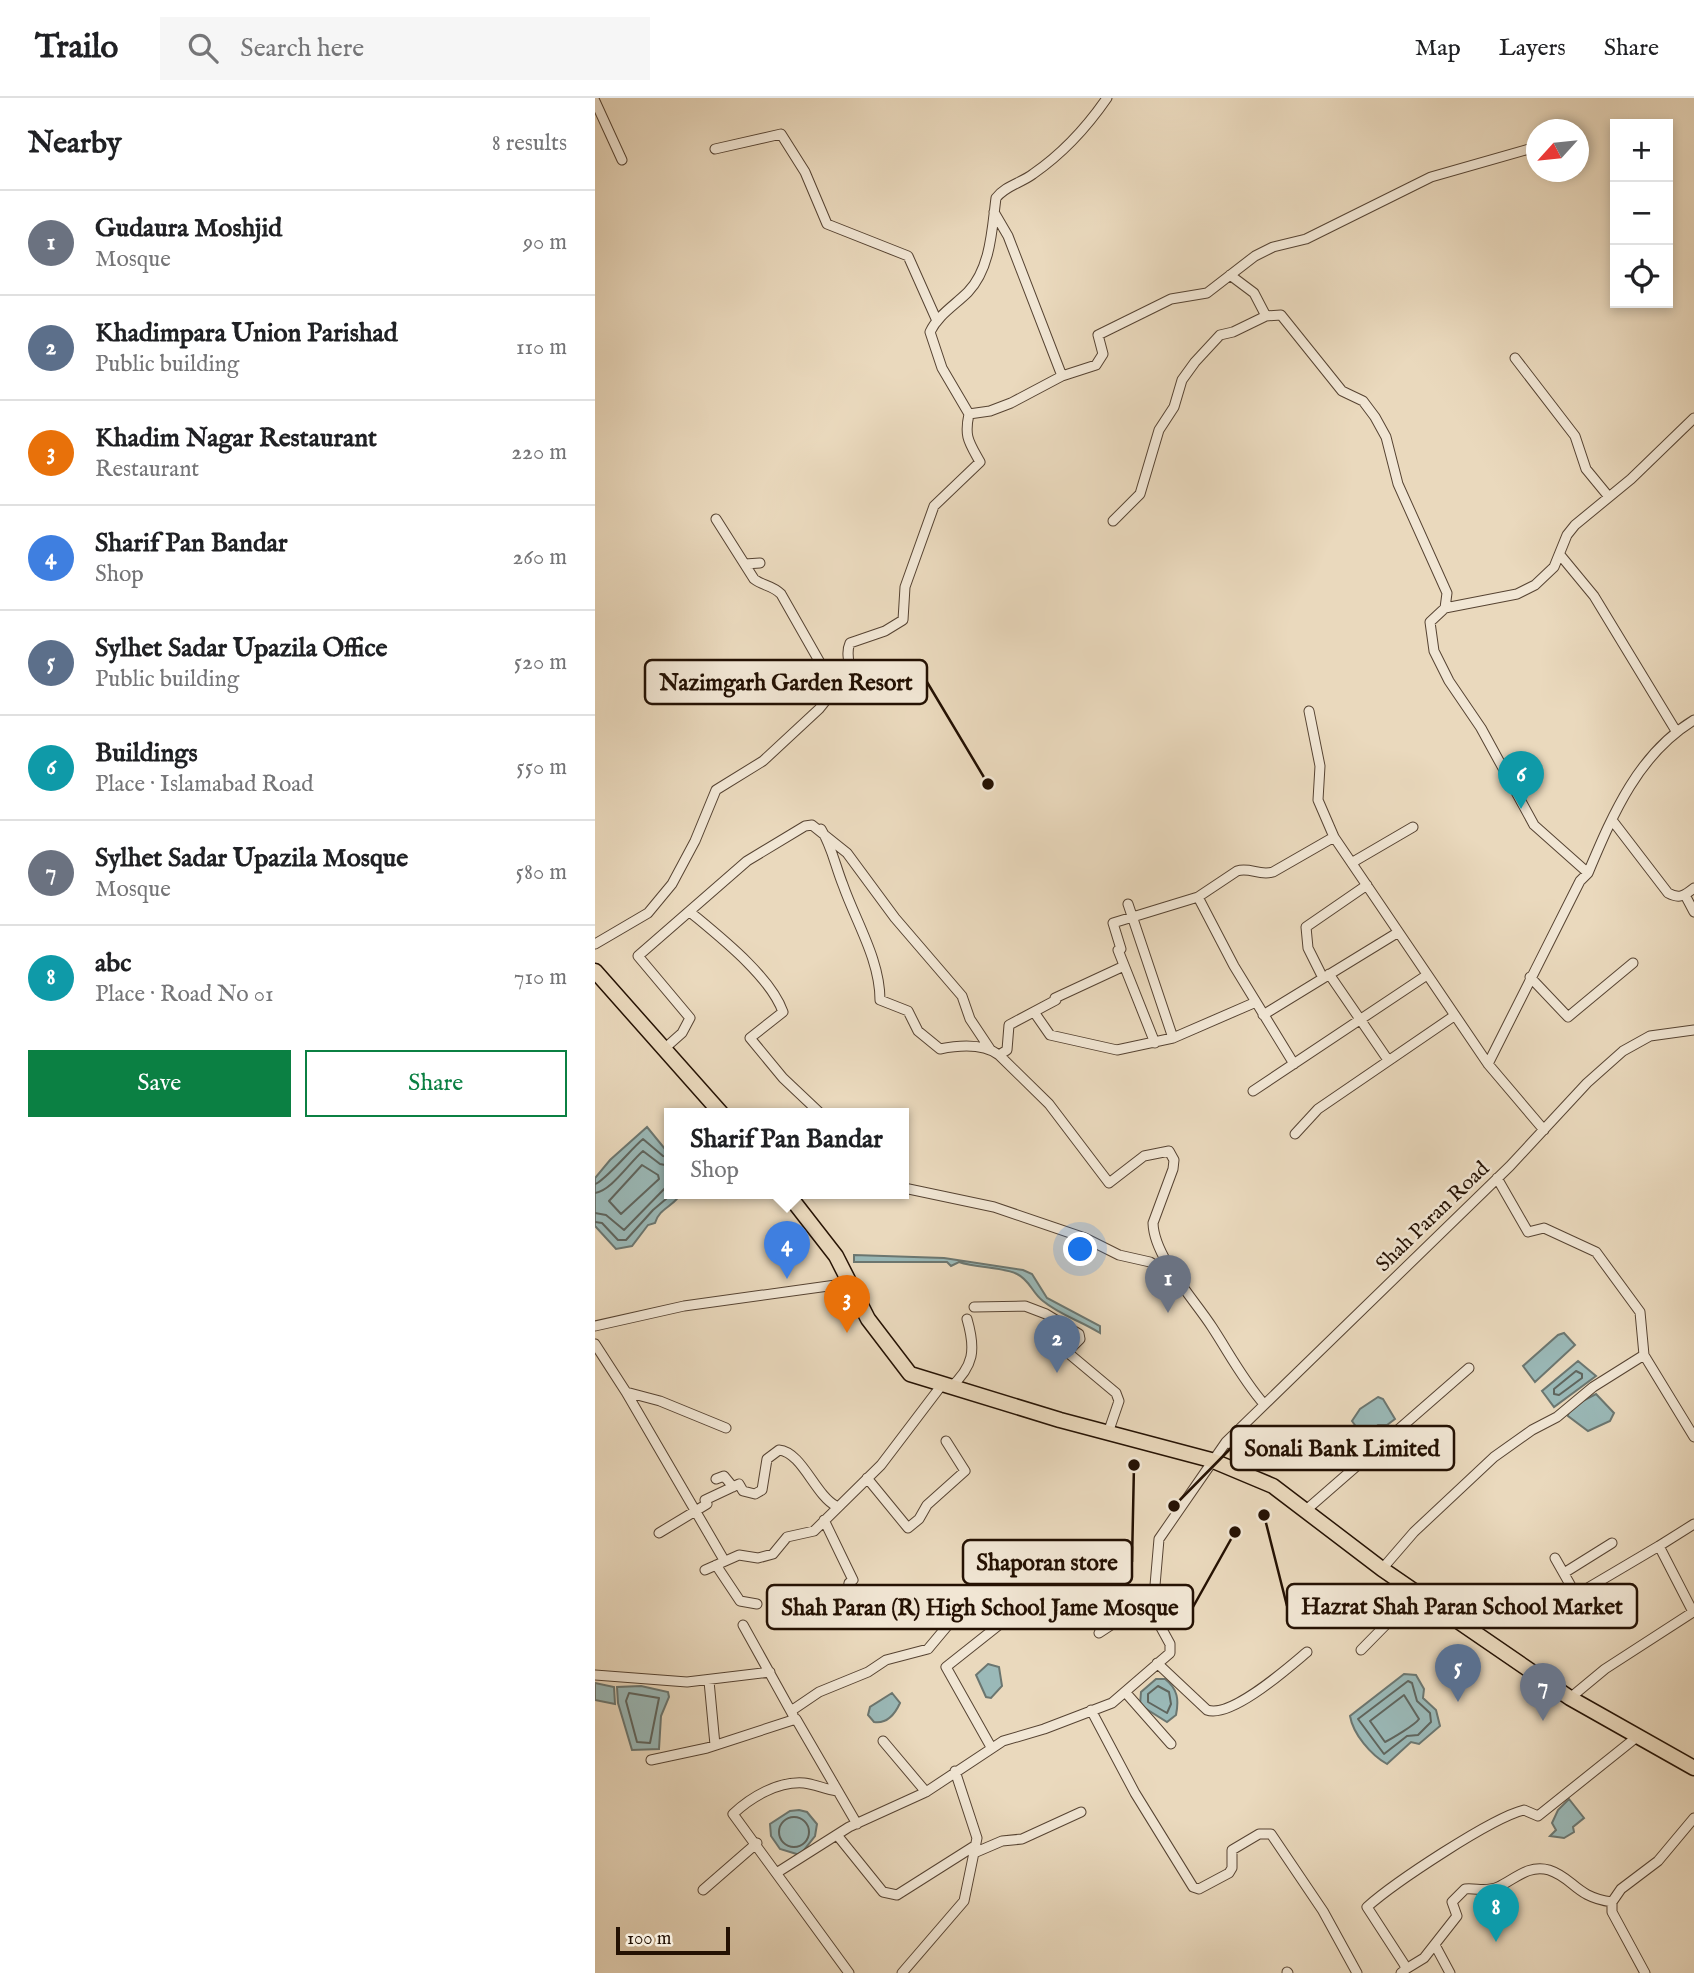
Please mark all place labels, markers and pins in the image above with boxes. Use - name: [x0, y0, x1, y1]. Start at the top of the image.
- callout: Nazimgarh Garden Resort: [645, 660, 927, 704]
- pin: 6: [1498, 751, 1544, 809]
- pin: 4: [764, 1221, 810, 1279]
- pin: 1: [1145, 1255, 1191, 1313]
- pin: 3: [824, 1275, 870, 1333]
- pin: 2: [1034, 1315, 1080, 1373]
- callout: Sonali Bank Limited: [1231, 1426, 1454, 1470]
- callout: Shaporan store: [963, 1540, 1132, 1584]
- callout: Hazrat Shah Paran School Market: [1287, 1584, 1637, 1628]
- callout: Shah Paran (R) High School Jame Mosque: [767, 1585, 1193, 1629]
- pin: 5: [1435, 1644, 1481, 1702]
- pin: 7: [1520, 1663, 1566, 1721]
- pin: 8: [1473, 1884, 1519, 1942]

